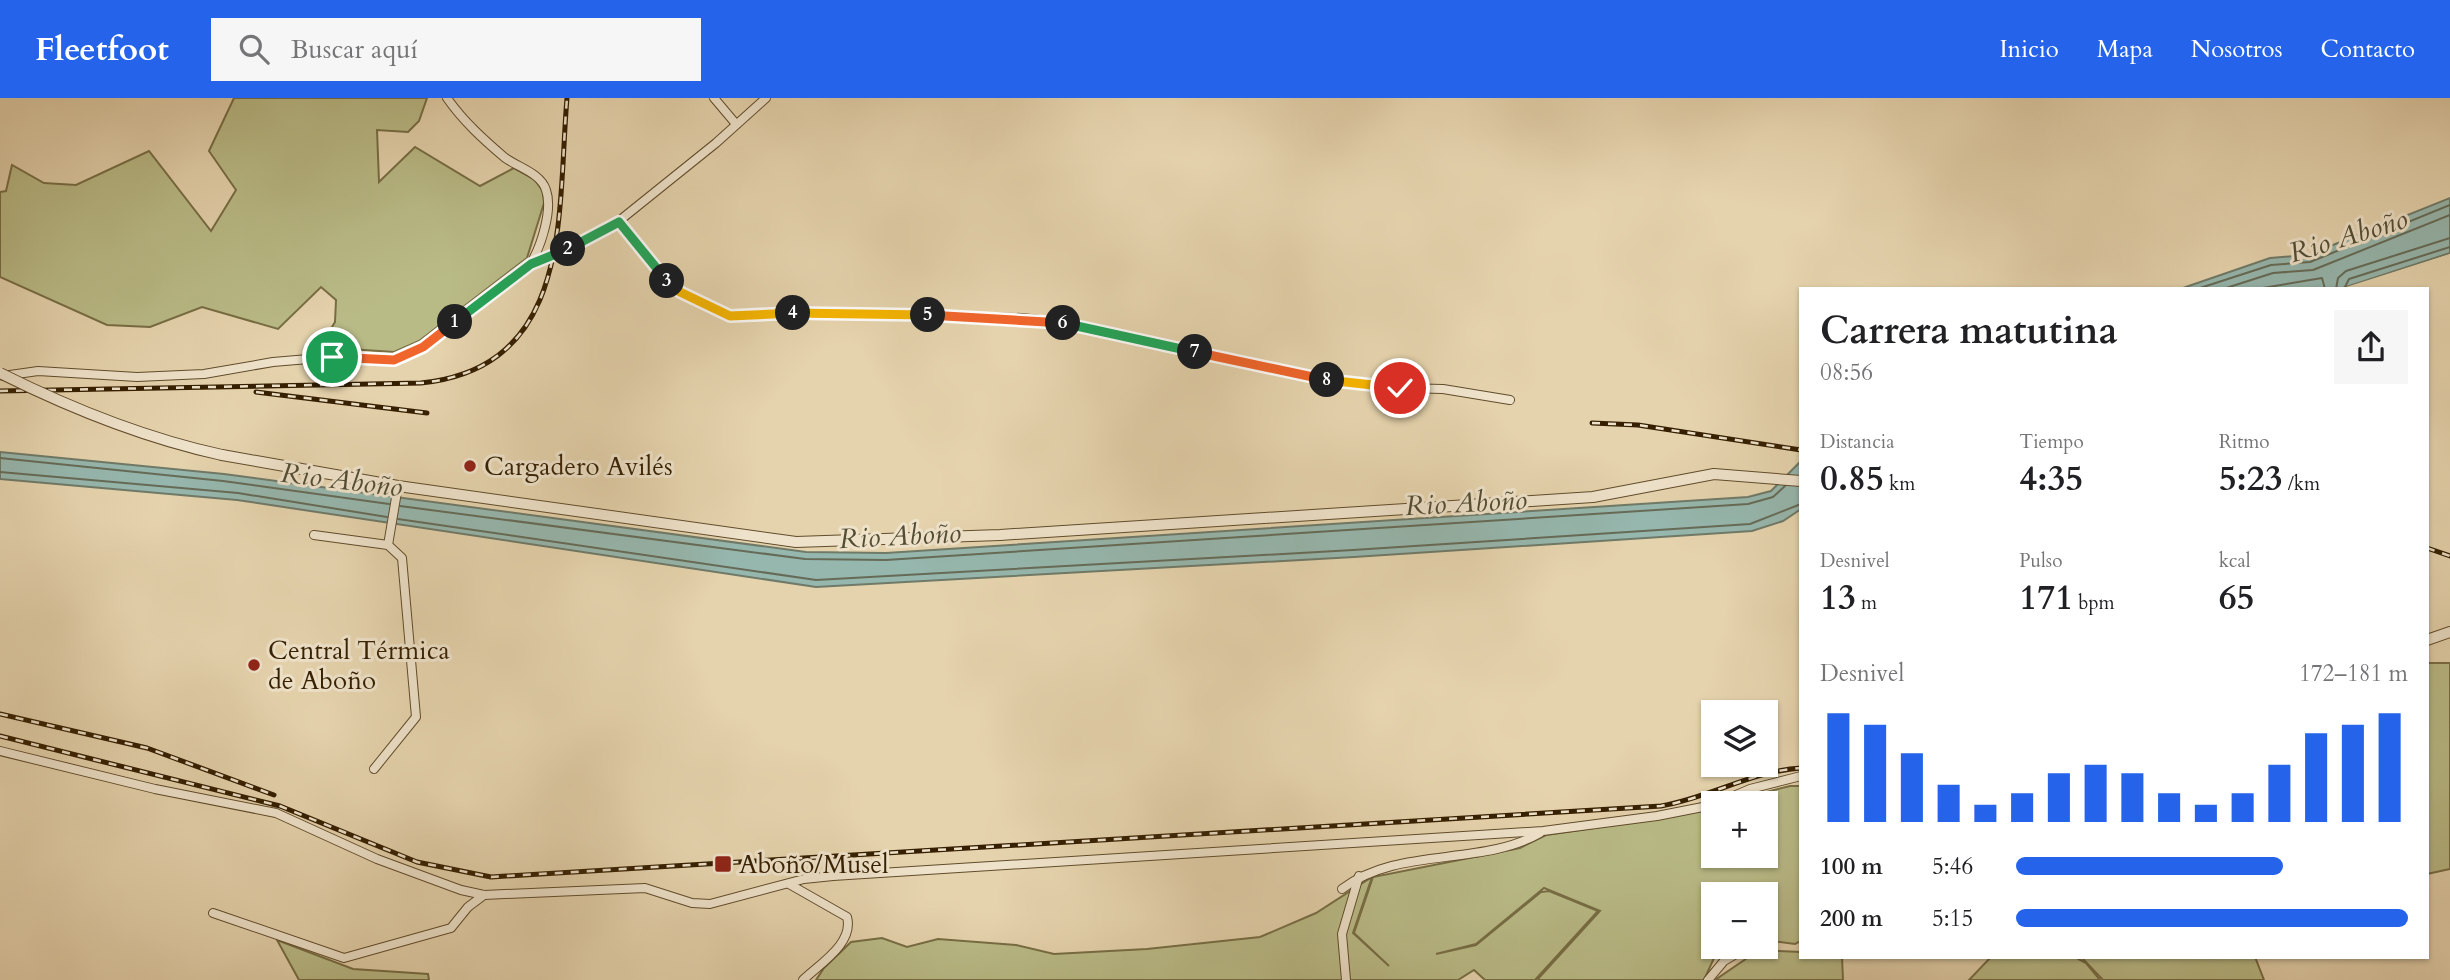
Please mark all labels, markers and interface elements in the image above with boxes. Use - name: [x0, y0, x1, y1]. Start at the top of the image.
- search box: [211, 18, 701, 81]
- text: Fleetfoot: [35, 27, 169, 72]
- icon: search: [235, 30, 273, 68]
- text: Buscar aquí: [291, 32, 418, 67]
- text: Inicio: [1999, 33, 2059, 66]
- text: Mapa: [2097, 33, 2153, 66]
- text: Nosotros: [2191, 33, 2283, 66]
- text: Contacto: [2321, 33, 2415, 66]
- water label: Rio Aboño: [2284, 200, 2412, 272]
- pin: 2: [550, 232, 586, 266]
- text: 2: [563, 235, 572, 261]
- pin: 3: [650, 264, 684, 298]
- text: 3: [662, 267, 671, 293]
- pin: 4: [776, 296, 810, 330]
- pin: 5: [911, 298, 946, 332]
- text: 4: [788, 299, 797, 325]
- text: 5: [923, 301, 932, 327]
- pin: 1: [438, 304, 472, 340]
- text: Carrera matutina: [1820, 305, 2118, 357]
- pin: 6: [1046, 306, 1080, 341]
- text: 1: [450, 308, 459, 334]
- text: 6: [1058, 309, 1067, 335]
- button: share: [2334, 310, 2408, 384]
- pin: [302, 327, 362, 387]
- pin: 7: [1178, 334, 1212, 370]
- icon: arrive: [313, 338, 351, 376]
- text: 7: [1190, 338, 1199, 364]
- text: 08:56: [1820, 357, 1873, 388]
- pin: [1370, 358, 1430, 418]
- pin: 8: [1310, 362, 1344, 398]
- text: 8: [1322, 366, 1331, 392]
- icon: check: [1381, 369, 1419, 407]
- text: Distancia: [1820, 429, 1894, 455]
- text: Tiempo: [2019, 429, 2084, 455]
- text: Ritmo: [2219, 429, 2270, 455]
- place label: Cargadero Avilés: [484, 449, 673, 484]
- water label: Rio Aboño: [279, 454, 405, 506]
- text: 0.85: [1820, 455, 1884, 503]
- text: 4:35: [2019, 455, 2083, 503]
- text: 5:23: [2219, 455, 2283, 503]
- marker: Cargadero Avilés: [462, 458, 478, 474]
- text: km: [1884, 471, 1915, 497]
- text: /km: [2283, 471, 2320, 497]
- water label: Rio Aboño: [1404, 481, 1528, 525]
- water label: Rio Aboño: [838, 514, 962, 558]
- text: Desnivel: [1820, 548, 1890, 574]
- text: Pulso: [2019, 548, 2062, 574]
- text: kcal: [2219, 548, 2251, 574]
- text: 13: [1820, 574, 1856, 622]
- text: 171: [2019, 574, 2073, 622]
- text: 65: [2219, 574, 2255, 622]
- text: m: [1856, 590, 1877, 616]
- text: bpm: [2073, 590, 2115, 616]
- place label: Central Térmica de Aboño: [268, 633, 450, 698]
- marker: Central Térmica de Aboño: [246, 657, 262, 673]
- text: Desnivel: [1820, 658, 1904, 689]
- text: 172–181 m: [2299, 658, 2408, 689]
- map controls: [1701, 700, 1778, 959]
- button: layers: [1701, 700, 1778, 777]
- button: +: [1701, 791, 1778, 868]
- place label: Aboño/Musel: [739, 847, 889, 882]
- text: 100 m: [1820, 851, 1883, 882]
- text: 5:46: [1932, 851, 1973, 882]
- marker: Aboño/Musel: [713, 854, 733, 874]
- button: −: [1701, 882, 1778, 959]
- text: 200 m: [1820, 903, 1883, 934]
- text: 5:15: [1932, 903, 1973, 934]

